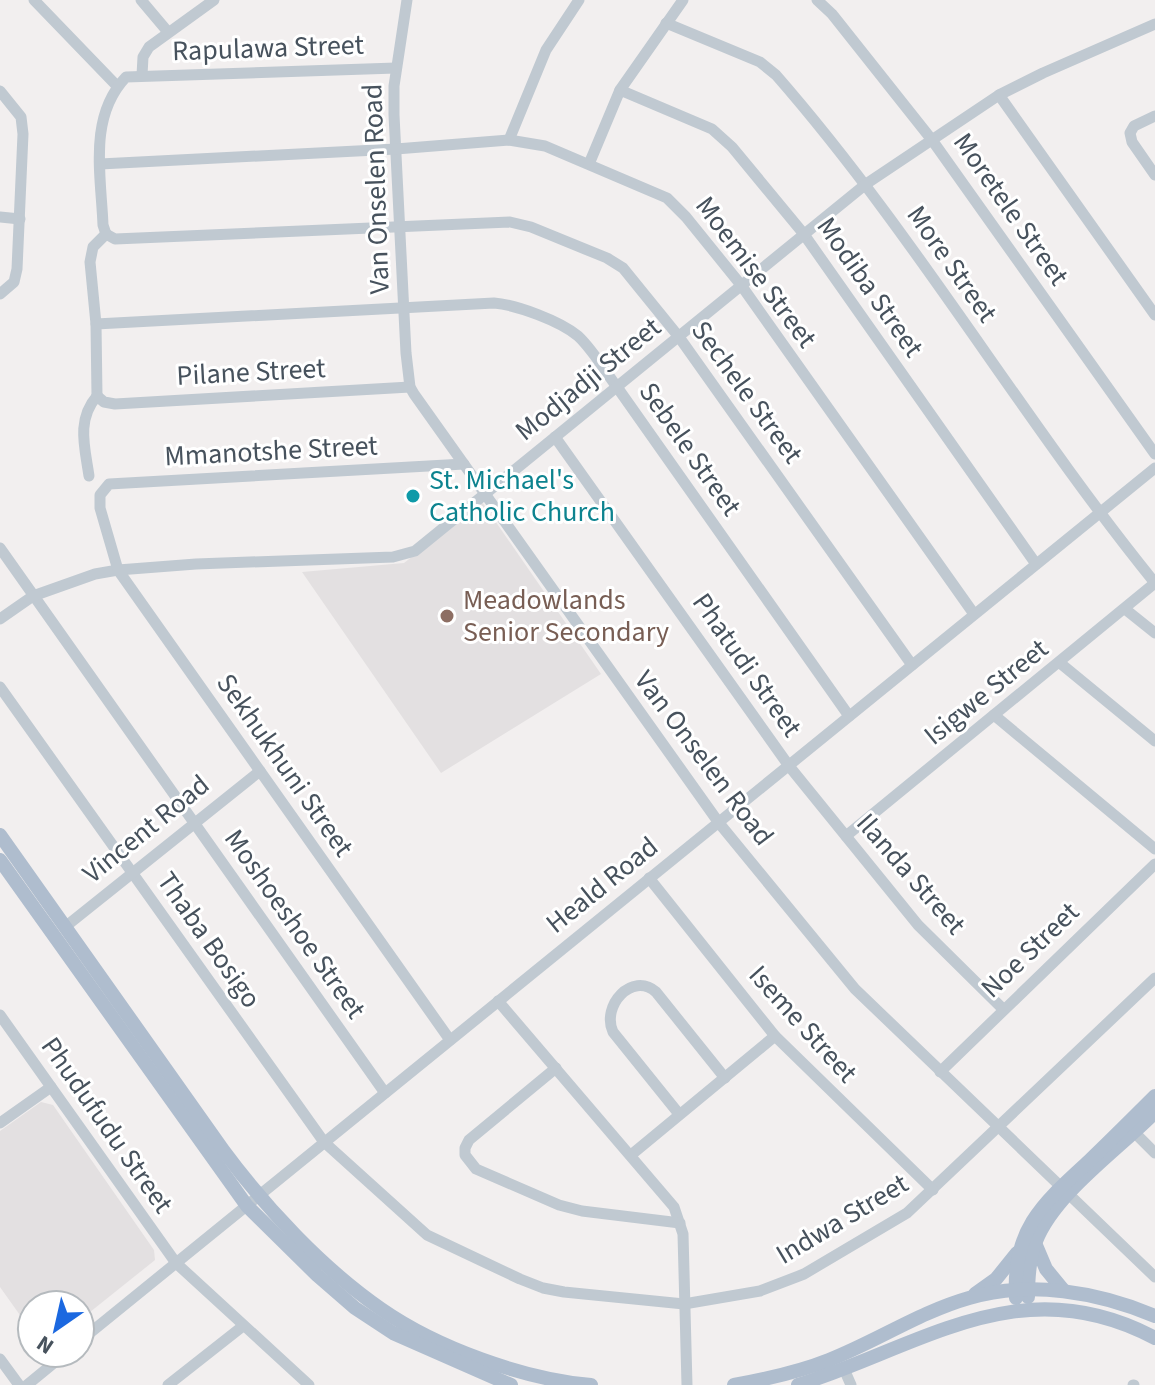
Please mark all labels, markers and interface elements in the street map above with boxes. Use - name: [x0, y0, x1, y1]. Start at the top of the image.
- street label: Rapulawa Street: [172, 25, 365, 71]
- street label: Van Onselen Road: [352, 83, 400, 295]
- street label: Moretele Street: [943, 124, 1079, 294]
- street label: Moemise Street: [686, 188, 827, 357]
- street label: More Street: [897, 197, 1007, 331]
- street label: Modiba Street: [807, 209, 933, 366]
- street label: Modjadji Street: [507, 307, 670, 450]
- street label: Sechele Street: [682, 312, 813, 472]
- street label: Pilane Street: [176, 348, 327, 396]
- street label: Sebele Street: [629, 374, 751, 524]
- street label: Mmanotshe Street: [163, 425, 379, 477]
- place label: St. Michael's Catholic Church: [429, 460, 615, 532]
- marker: St. Michael's Catholic Church: [404, 487, 422, 505]
- place label: Meadowlands Senior Secondary: [463, 580, 669, 652]
- street label: Phatudi Street: [683, 585, 812, 746]
- marker: Meadowlands Senior Secondary: [438, 607, 456, 625]
- street label: Isigwe Street: [915, 629, 1057, 755]
- street label: Van Onselen Road: [625, 662, 783, 854]
- street label: Sekhukhuni Street: [207, 665, 363, 865]
- street label: Vincent Road: [74, 765, 218, 893]
- street label: Ilanda Street: [847, 805, 975, 944]
- street label: Moshoeshoe Street: [215, 821, 376, 1027]
- street label: Heald Road: [537, 827, 667, 943]
- street label: Thaba Bosigo: [147, 864, 271, 1016]
- street label: Noe Street: [972, 893, 1088, 1007]
- street label: Iseme Street: [739, 956, 867, 1092]
- street label: Phudufudu Street: [31, 1029, 183, 1222]
- street label: Indwa Street: [768, 1163, 916, 1274]
- north arrow: [16, 1289, 96, 1369]
- text: N: [30, 1327, 60, 1362]

